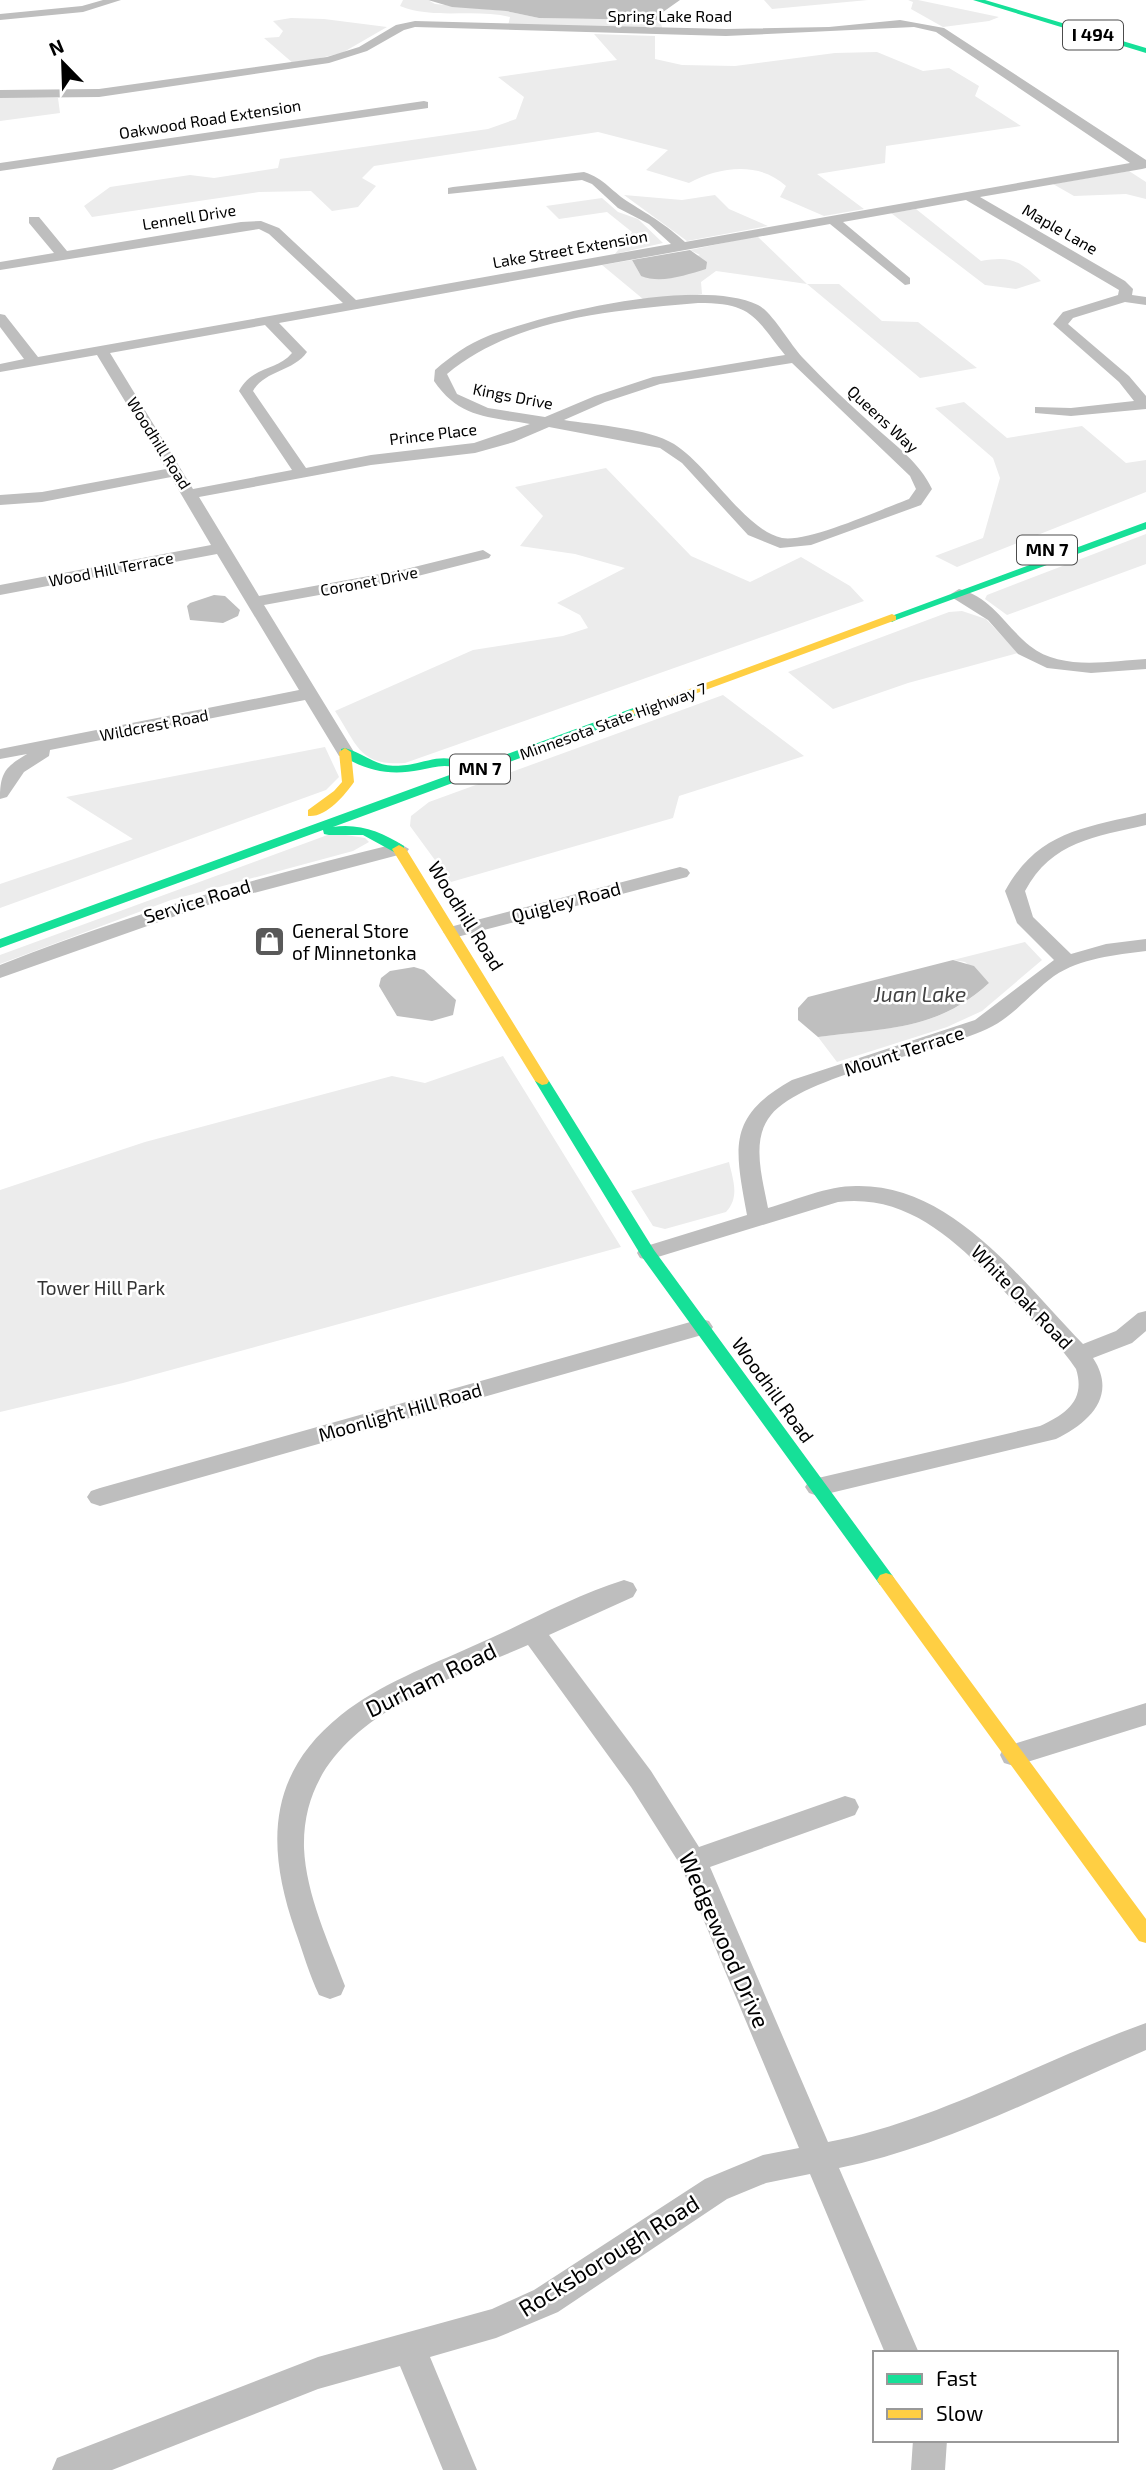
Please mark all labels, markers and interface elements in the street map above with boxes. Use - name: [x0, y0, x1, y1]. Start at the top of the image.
- street label: Spring Lake Road: [608, 6, 732, 25]
- road number: I 494: [1063, 20, 1123, 50]
- north arrow: [28, 28, 98, 98]
- text: N: [45, 34, 67, 60]
- street label: Oakwood Road Extension: [118, 95, 302, 142]
- street label: Maple Lane: [1019, 199, 1101, 258]
- street label: Lennell Drive: [141, 200, 237, 233]
- street label: Lake Street Extension: [491, 226, 649, 271]
- street label: Kings Drive: [471, 378, 555, 413]
- street label: Queens Way: [843, 381, 923, 457]
- street label: Woodhill Road: [124, 393, 195, 492]
- street label: Prince Place: [388, 419, 478, 448]
- road number: MN 7: [1017, 536, 1077, 564]
- street label: Wood Hill Terrace: [47, 547, 175, 590]
- street label: Coronet Drive: [318, 562, 419, 599]
- street label: Minnesota State Highway 7: [517, 678, 709, 763]
- street label: Wildcrest Road: [98, 705, 210, 744]
- road number: MN 7: [450, 754, 510, 784]
- street label: Woodhill Road: [424, 857, 509, 975]
- street label: Service Road: [141, 873, 253, 928]
- street label: Quigley Road: [509, 876, 623, 927]
- place label: General Store of Minnetonka: [292, 919, 417, 964]
- shop icon: General Store of Minnetonka: [252, 925, 286, 959]
- water label: Juan Lake: [873, 981, 966, 1006]
- street label: Mount Terrace: [841, 1020, 967, 1081]
- street label: White Oak Road: [967, 1240, 1078, 1354]
- park label: Tower Hill Park: [37, 1276, 165, 1299]
- street label: Woodhill Road: [727, 1333, 819, 1447]
- street label: Moonlight Hill Road: [315, 1377, 484, 1446]
- street label: Durham Road: [361, 1635, 500, 1723]
- street label: Wedgewood Drive: [673, 1847, 776, 2032]
- street label: Rocksborough Road: [513, 2188, 704, 2322]
- legend: [873, 2351, 1118, 2442]
- text: Fast: [936, 2365, 977, 2390]
- text: Slow: [936, 2400, 983, 2425]

